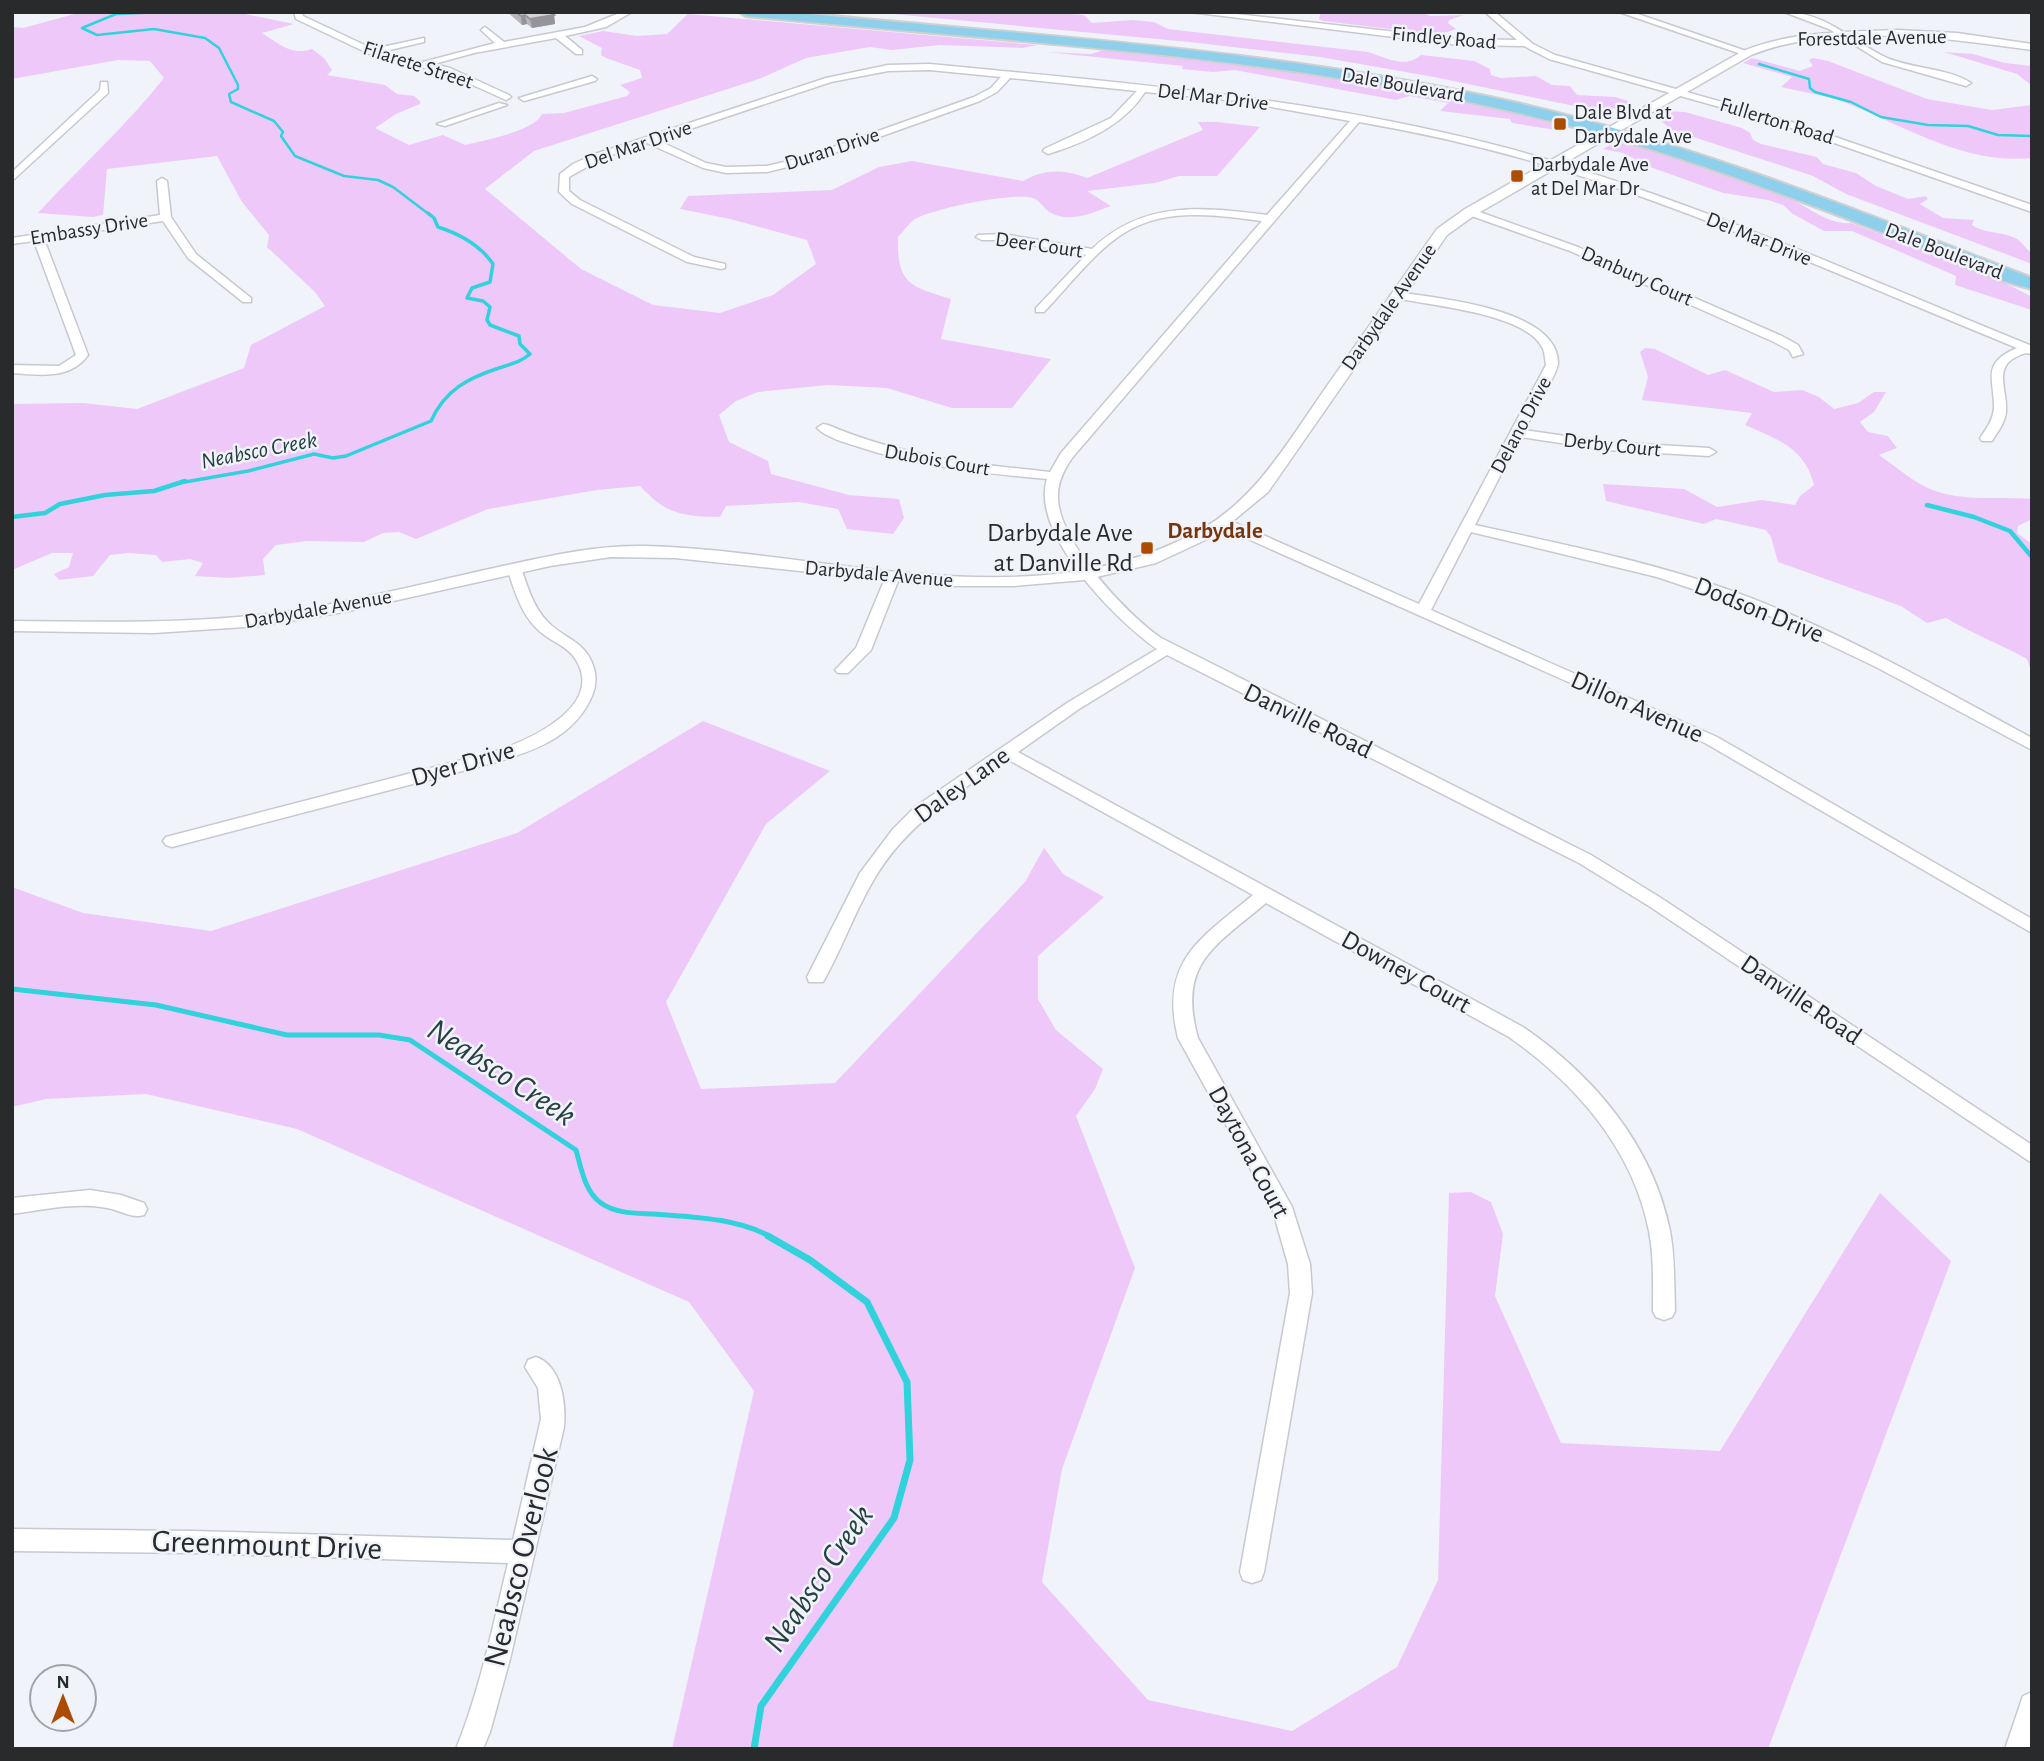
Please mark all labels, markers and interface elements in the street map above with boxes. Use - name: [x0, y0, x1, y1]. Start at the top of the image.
- street label: Findley Road: [1391, 23, 1497, 53]
- street label: Forestdale Avenue: [1797, 26, 1947, 50]
- street label: Filarete Street: [360, 37, 476, 93]
- street label: Dale Boulevard: [1340, 64, 1466, 106]
- street label: Del Mar Drive: [1156, 80, 1270, 114]
- street label: Fullerton Road: [1717, 94, 1837, 148]
- place label: Dale Blvd at Darbydale Ave: [1574, 102, 1692, 147]
- marker: Dale Blvd at Darbydale Ave: [1552, 116, 1568, 132]
- street label: Del Mar Drive: [582, 117, 694, 173]
- street label: Duran Drive: [782, 124, 882, 174]
- place label: Darbydale Ave at Del Mar Dr: [1531, 154, 1649, 199]
- marker: Darbydale Ave at Del Mar Dr: [1509, 168, 1525, 184]
- street label: Del Mar Drive: [1703, 208, 1815, 270]
- street label: Embassy Drive: [29, 209, 149, 249]
- street label: Dale Boulevard: [1882, 219, 2006, 283]
- street label: Deer Court: [994, 228, 1084, 262]
- street label: Darbydale Avenue: [1338, 240, 1440, 374]
- street label: Danbury Court: [1578, 242, 1696, 310]
- street label: Delano Drive: [1487, 373, 1555, 477]
- water label: Neabsco Creek: [199, 428, 319, 474]
- street label: Derby Court: [1562, 429, 1662, 461]
- street label: Dubois Court: [883, 440, 992, 480]
- place label: Darbydale Ave at Danville Rd: [987, 520, 1133, 576]
- district label: Darbydale: [1167, 520, 1263, 543]
- marker: Darbydale Ave at Danville Rd: [1139, 540, 1155, 556]
- street label: Darbydale Avenue: [804, 557, 954, 591]
- street label: Dodson Drive: [1691, 572, 1827, 648]
- street label: Darbydale Avenue: [243, 586, 393, 632]
- street label: Dillon Avenue: [1567, 666, 1707, 748]
- street label: Danville Road: [1240, 679, 1376, 763]
- street label: Dyer Drive: [408, 737, 518, 791]
- street label: Daley Lane: [910, 742, 1014, 828]
- street label: Downey Court: [1337, 926, 1475, 1018]
- street label: Danville Road: [1736, 950, 1866, 1050]
- water label: Neabsco Creek: [421, 1013, 581, 1133]
- street label: Daytona Court: [1203, 1082, 1295, 1222]
- street label: Neabsco Overlook: [478, 1444, 564, 1670]
- water label: Neabsco Creek: [758, 1500, 880, 1658]
- street label: Greenmount Drive: [151, 1525, 383, 1565]
- north arrow: [28, 1663, 98, 1733]
- text: N: [56, 1673, 70, 1692]

